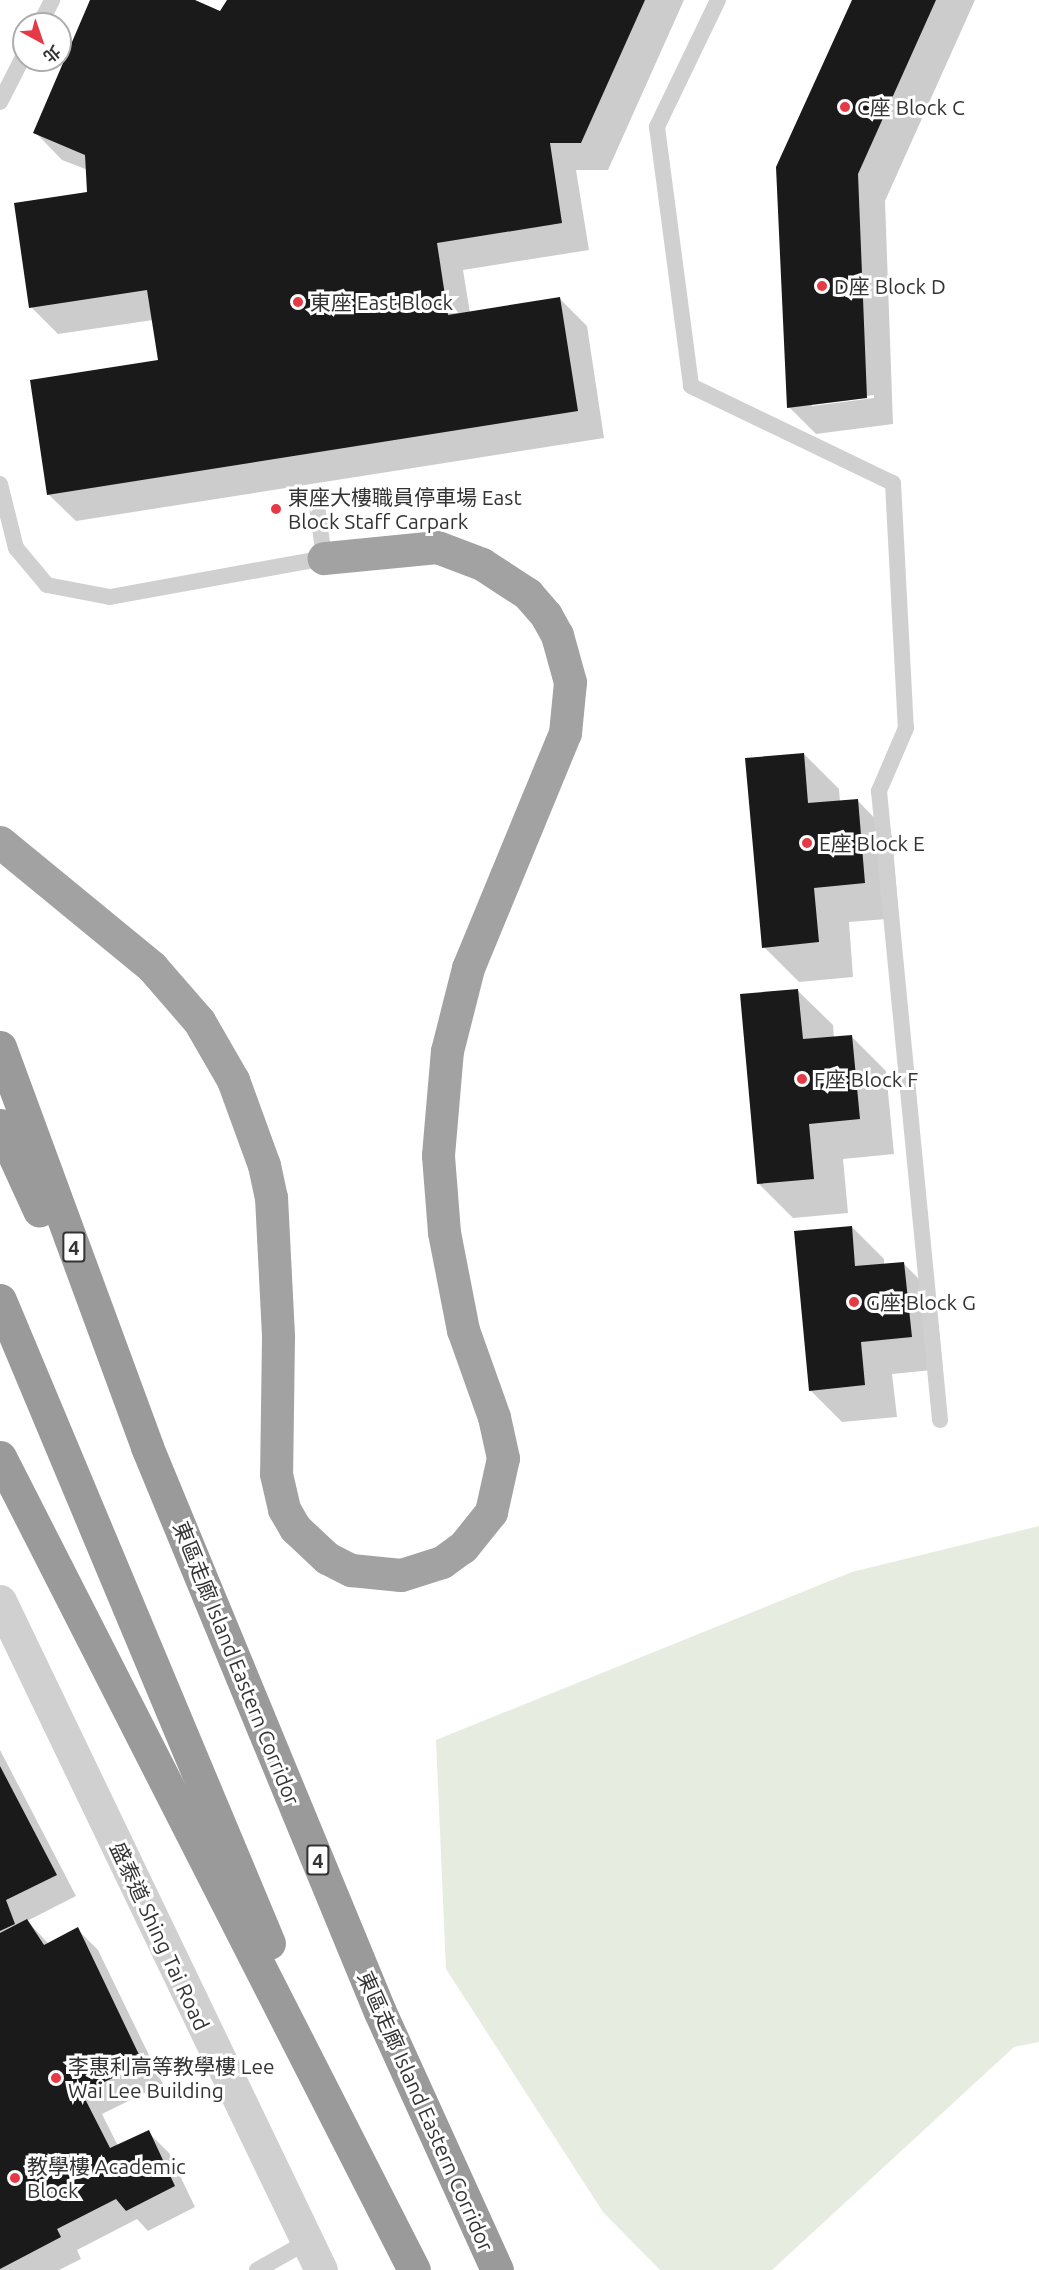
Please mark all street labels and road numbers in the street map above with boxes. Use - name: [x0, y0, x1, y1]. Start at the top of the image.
- road number: 4: [62, 1230, 86, 1264]
- street label: 東區走廊 Island Eastern Corridor: [168, 1518, 306, 1808]
- street label: 盛泰道 Shing Tai Road: [105, 1838, 215, 2034]
- road number: 4: [306, 1843, 330, 1877]
- street label: 東區走廊 Island Eastern Corridor: [353, 1967, 499, 2255]

